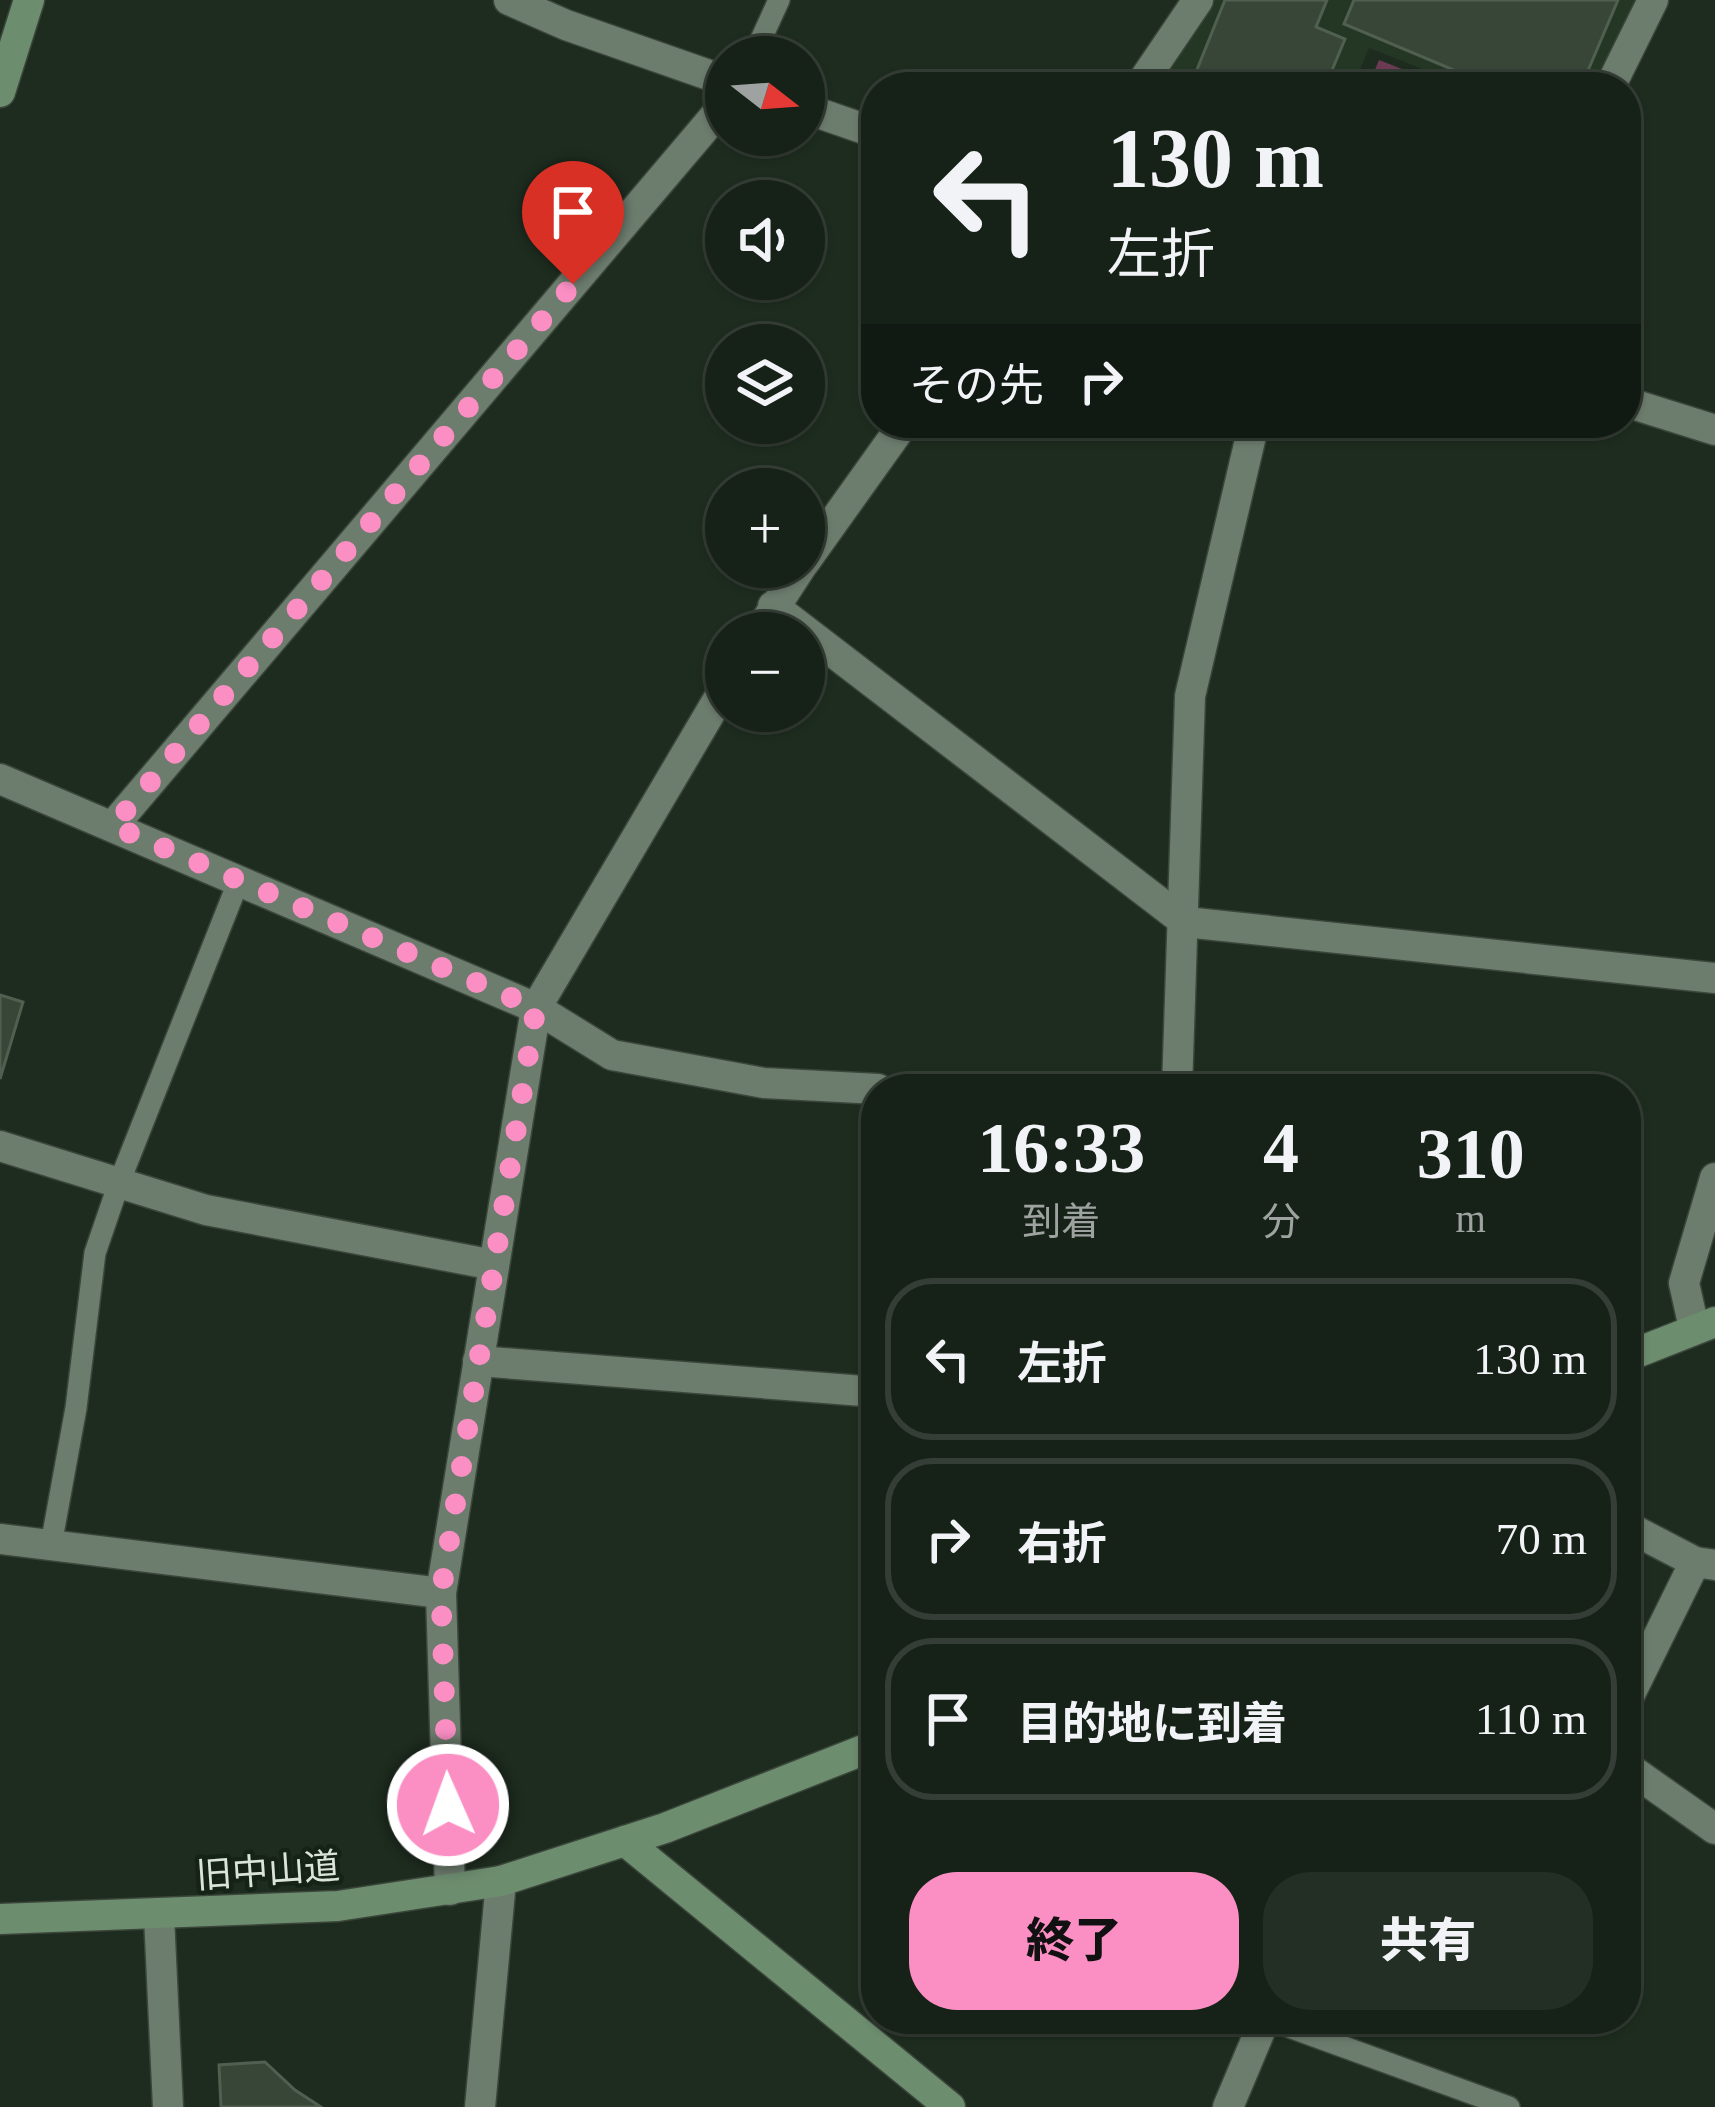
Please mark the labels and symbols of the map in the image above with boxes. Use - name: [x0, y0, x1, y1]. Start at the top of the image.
- north arrow: [705, 36, 825, 156]
- pin: [522, 161, 624, 284]
- position arrow: [385, 1742, 511, 1868]
- street label: 旧中山道: [195, 1846, 341, 1896]

